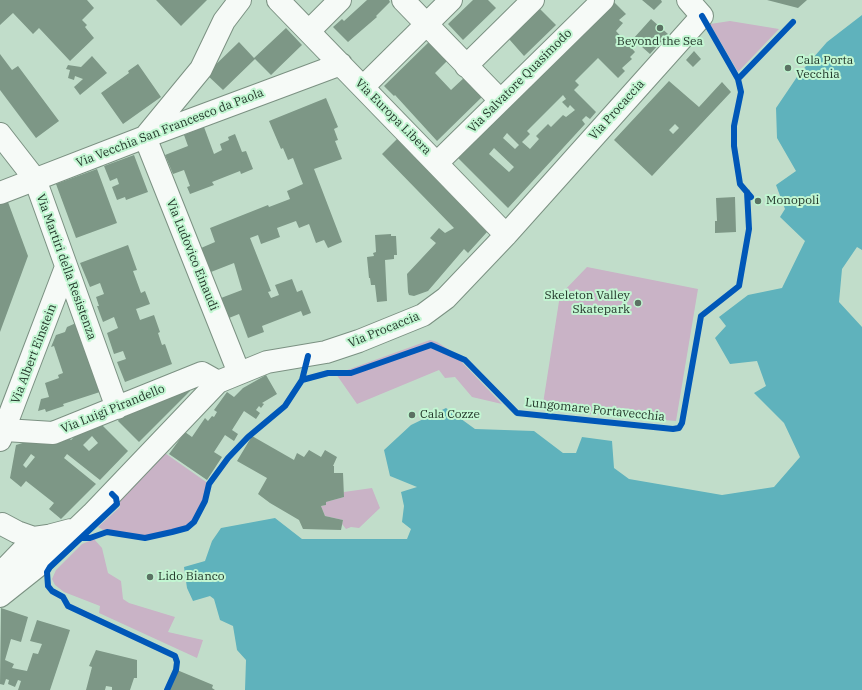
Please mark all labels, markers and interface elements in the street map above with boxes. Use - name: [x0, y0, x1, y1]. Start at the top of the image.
- marker: Beyond the Sea: [655, 23, 665, 33]
- street label: Via Salvatore Quasimodo: [465, 26, 575, 136]
- place label: Beyond the Sea: [617, 35, 703, 49]
- place label: Cala Porta Vecchia: [796, 54, 853, 82]
- marker: Cala Porta Vecchia: [783, 63, 793, 73]
- street label: Via Europa Libera: [352, 76, 434, 158]
- street label: Via Procaccia: [586, 77, 648, 143]
- street label: Via Vecchia San Francesco da Paola: [74, 86, 266, 170]
- street label: Via Martiri della Resistenza: [33, 192, 99, 342]
- place label: Monopoli: [766, 194, 819, 208]
- marker: Monopoli: [753, 196, 763, 206]
- street label: Via Ludovico Einaudi: [163, 197, 221, 313]
- place label: Skeleton Valley Skatepark: [544, 289, 630, 317]
- marker: Skeleton Valley Skatepark: [633, 298, 643, 308]
- street label: Via Albert Einstein: [8, 302, 60, 406]
- street label: Via Procaccia: [346, 309, 422, 351]
- street label: Via Luigi Pirandello: [59, 382, 167, 436]
- street label: Lungomare Portavecchia: [524, 395, 666, 425]
- place label: Cala Cozze: [420, 408, 480, 422]
- marker: Cala Cozze: [407, 410, 417, 420]
- place label: Lido Bianco: [158, 570, 225, 584]
- marker: Lido Bianco: [145, 572, 155, 582]

